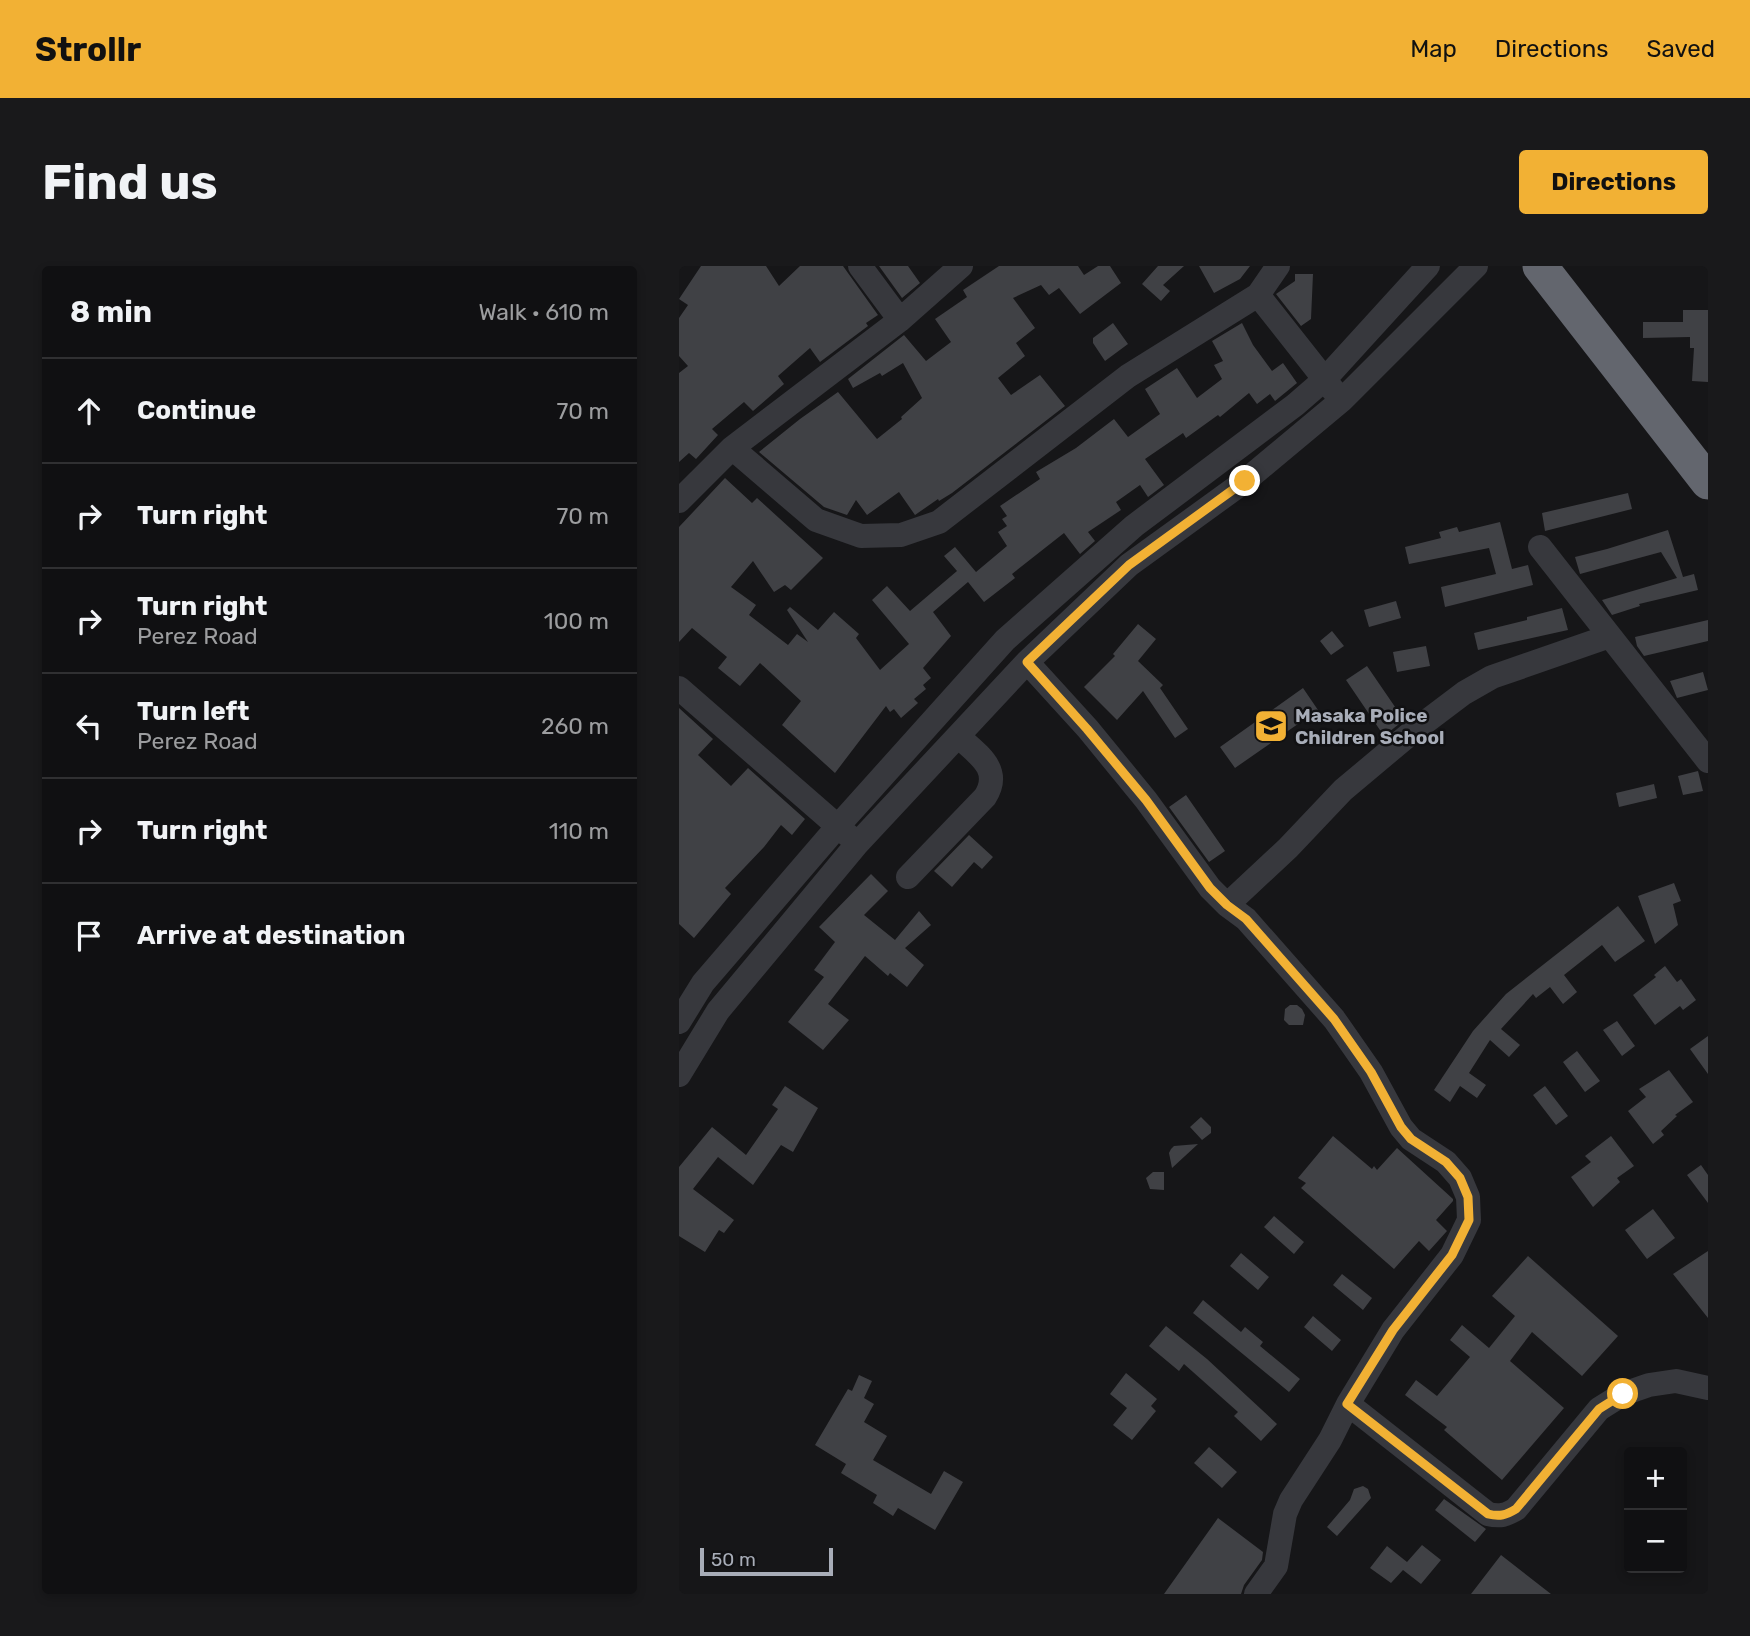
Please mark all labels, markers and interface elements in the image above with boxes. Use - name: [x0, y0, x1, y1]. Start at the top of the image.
- text: Strollr: [35, 30, 141, 69]
- text: Map: [1410, 35, 1457, 63]
- text: Directions: [1495, 35, 1608, 63]
- text: Saved: [1646, 35, 1715, 63]
- button: Directions: [1519, 150, 1708, 214]
- text: Find us: [42, 153, 218, 211]
- text: 8 min: [70, 294, 152, 330]
- text: Walk · 610 m: [478, 298, 609, 326]
- icon: ahead: [70, 392, 108, 430]
- text: Continue: [137, 395, 256, 426]
- text: 70 m: [557, 397, 609, 425]
- route end: [1229, 465, 1260, 496]
- icon: right: [70, 497, 108, 535]
- text: Turn right: [137, 500, 267, 531]
- text: 70 m: [557, 502, 609, 530]
- text: Turn right: [137, 591, 267, 622]
- icon: right: [70, 602, 108, 640]
- text: 100 m: [544, 607, 609, 635]
- text: Perez Road: [137, 622, 258, 650]
- text: Turn left: [137, 696, 249, 727]
- place label: Masaka Police Children School: [1295, 704, 1444, 749]
- icon: left: [70, 707, 108, 745]
- school or university icon: Masaka Police Children School: [1252, 707, 1290, 745]
- text: 260 m: [541, 712, 609, 740]
- text: Perez Road: [137, 727, 258, 755]
- icon: right: [70, 812, 108, 850]
- text: Turn right: [137, 815, 267, 846]
- text: 110 m: [549, 817, 609, 845]
- icon: arrive: [70, 917, 108, 955]
- text: Arrive at destination: [137, 920, 405, 951]
- route start: [1607, 1378, 1638, 1409]
- map controls: [1624, 1447, 1687, 1573]
- button: +: [1624, 1447, 1687, 1510]
- button: −: [1624, 1510, 1687, 1573]
- scale bar: [700, 1545, 833, 1577]
- text: 50 m: [711, 1548, 756, 1571]

